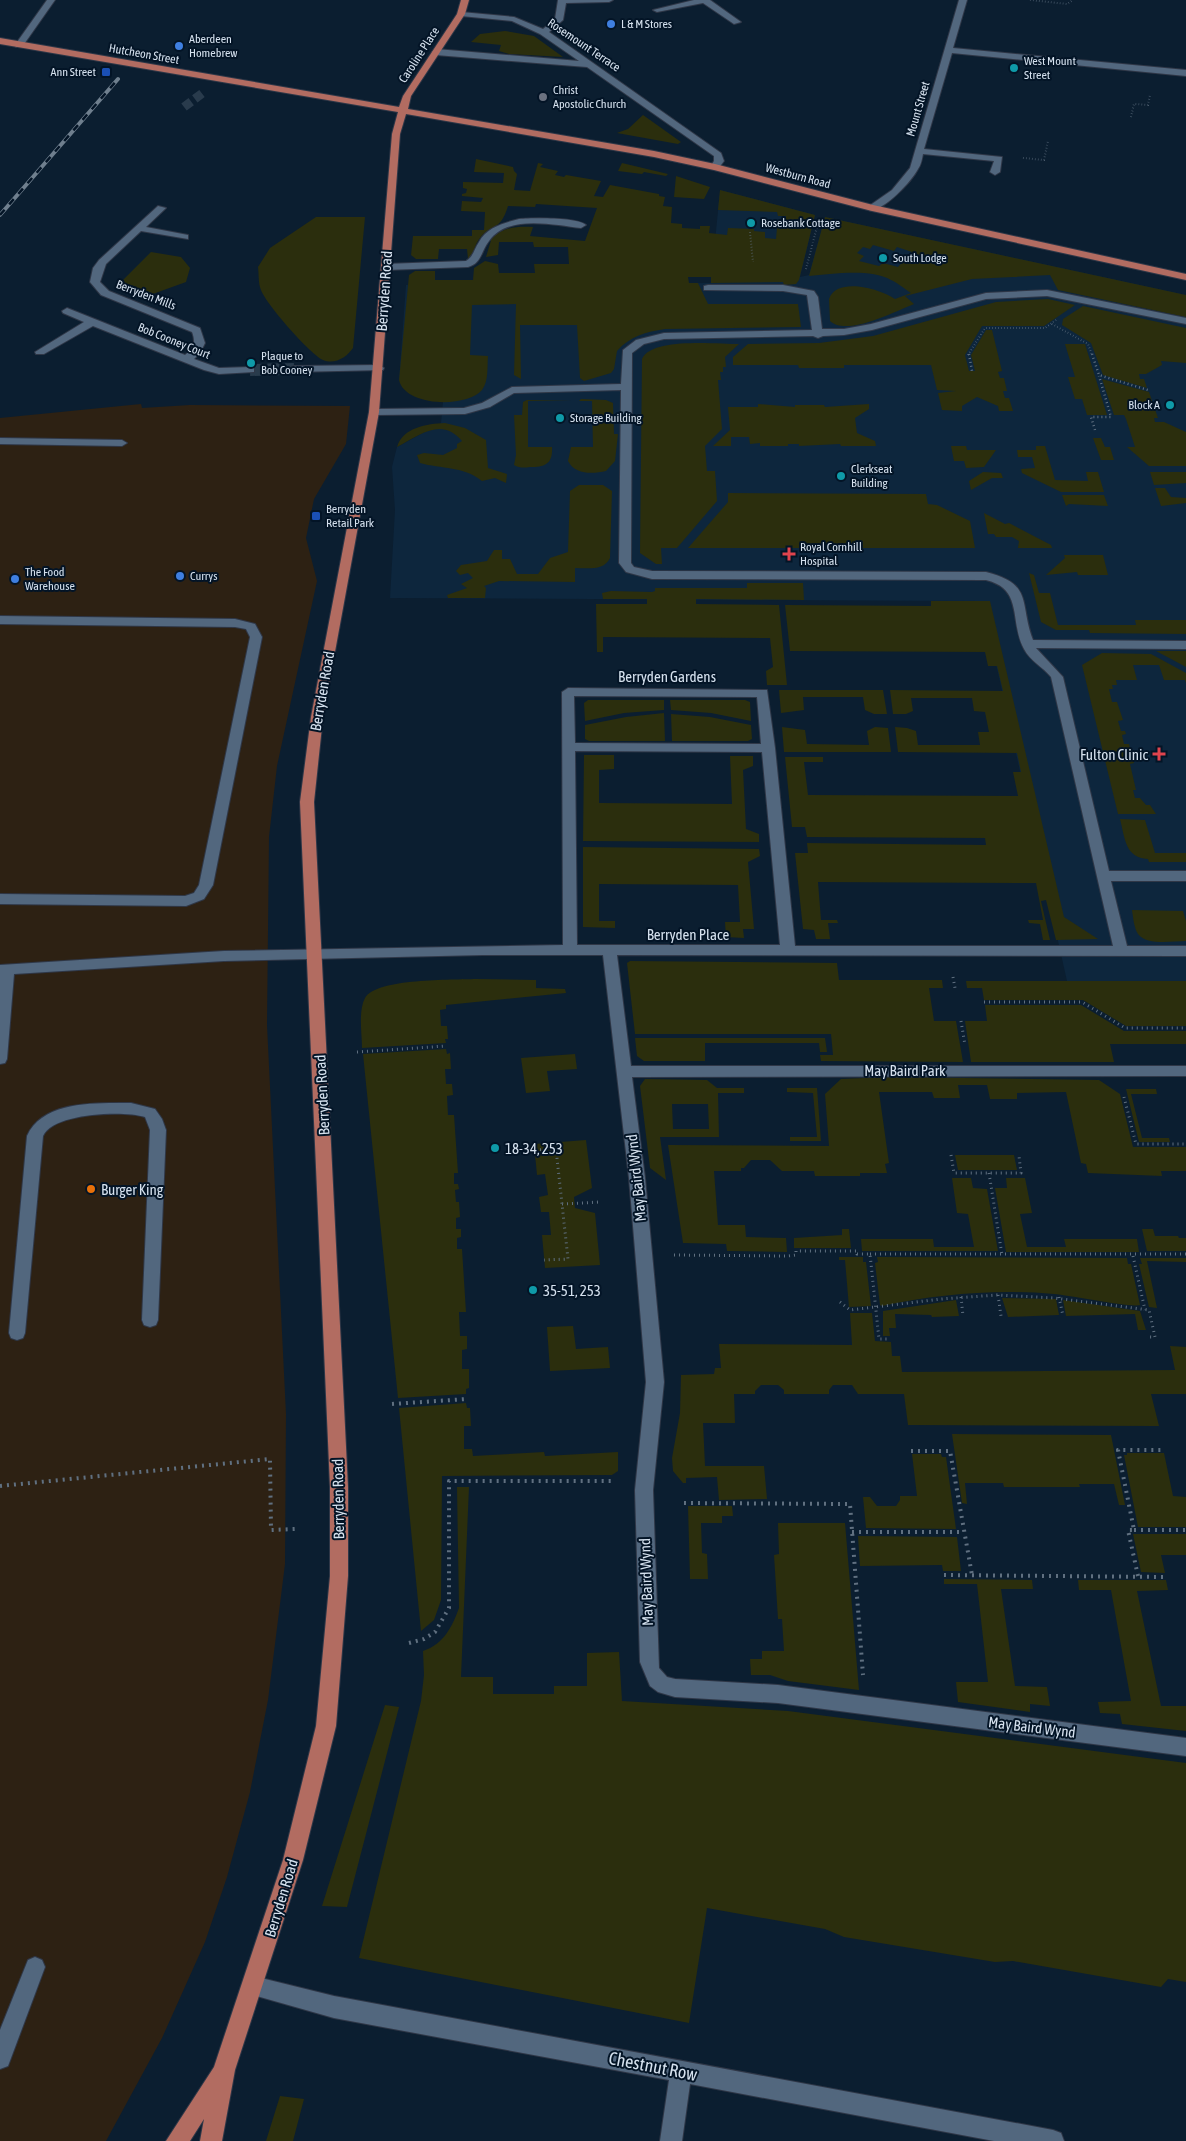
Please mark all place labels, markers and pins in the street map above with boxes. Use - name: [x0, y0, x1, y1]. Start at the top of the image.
- place label: L & M Stores: [621, 17, 672, 31]
- marker: L & M Stores: [605, 18, 617, 30]
- place label: Aberdeen Homebrew: [189, 32, 237, 60]
- marker: Aberdeen Homebrew: [173, 40, 185, 52]
- place label: West Mount Street: [1024, 54, 1076, 82]
- marker: West Mount Street: [1008, 62, 1020, 74]
- place label: Ann Street: [51, 65, 97, 79]
- marker: Ann Street: [100, 66, 112, 78]
- place label: Christ Apostolic Church: [553, 83, 626, 111]
- marker: Christ Apostolic Church: [537, 91, 549, 103]
- place label: Rosebank Cottage: [761, 216, 840, 230]
- marker: Rosebank Cottage: [745, 217, 757, 229]
- place label: South Lodge: [893, 251, 947, 265]
- marker: South Lodge: [877, 252, 889, 264]
- place label: Plaque to Bob Cooney: [261, 349, 312, 377]
- marker: Plaque to Bob Cooney: [245, 357, 257, 369]
- place label: Block A: [1128, 398, 1160, 412]
- marker: Block A: [1164, 399, 1176, 411]
- place label: Storage Building: [570, 411, 642, 425]
- marker: Storage Building: [554, 412, 566, 424]
- place label: Clerkseat Building: [851, 462, 893, 490]
- marker: Clerkseat Building: [835, 470, 847, 482]
- place label: Berryden Retail Park: [326, 502, 375, 530]
- marker: Berryden Retail Park: [310, 510, 322, 522]
- place label: Royal Cornhill Hospital: [800, 540, 863, 568]
- marker: Royal Cornhill Hospital: [782, 547, 796, 561]
- place label: The Food Warehouse: [25, 565, 75, 593]
- place label: Currys: [190, 569, 217, 583]
- marker: Currys: [174, 570, 186, 582]
- marker: The Food Warehouse: [9, 573, 21, 585]
- place label: Fulton Clinic: [1080, 746, 1148, 763]
- marker: Fulton Clinic: [1152, 747, 1166, 761]
- place label: 18-34, 253: [505, 1140, 563, 1157]
- marker: 18-34, 253: [489, 1142, 501, 1154]
- place label: Burger King: [101, 1181, 164, 1198]
- marker: Burger King: [85, 1183, 97, 1195]
- place label: 35-51, 253: [543, 1282, 601, 1299]
- marker: 35-51, 253: [527, 1284, 539, 1296]

